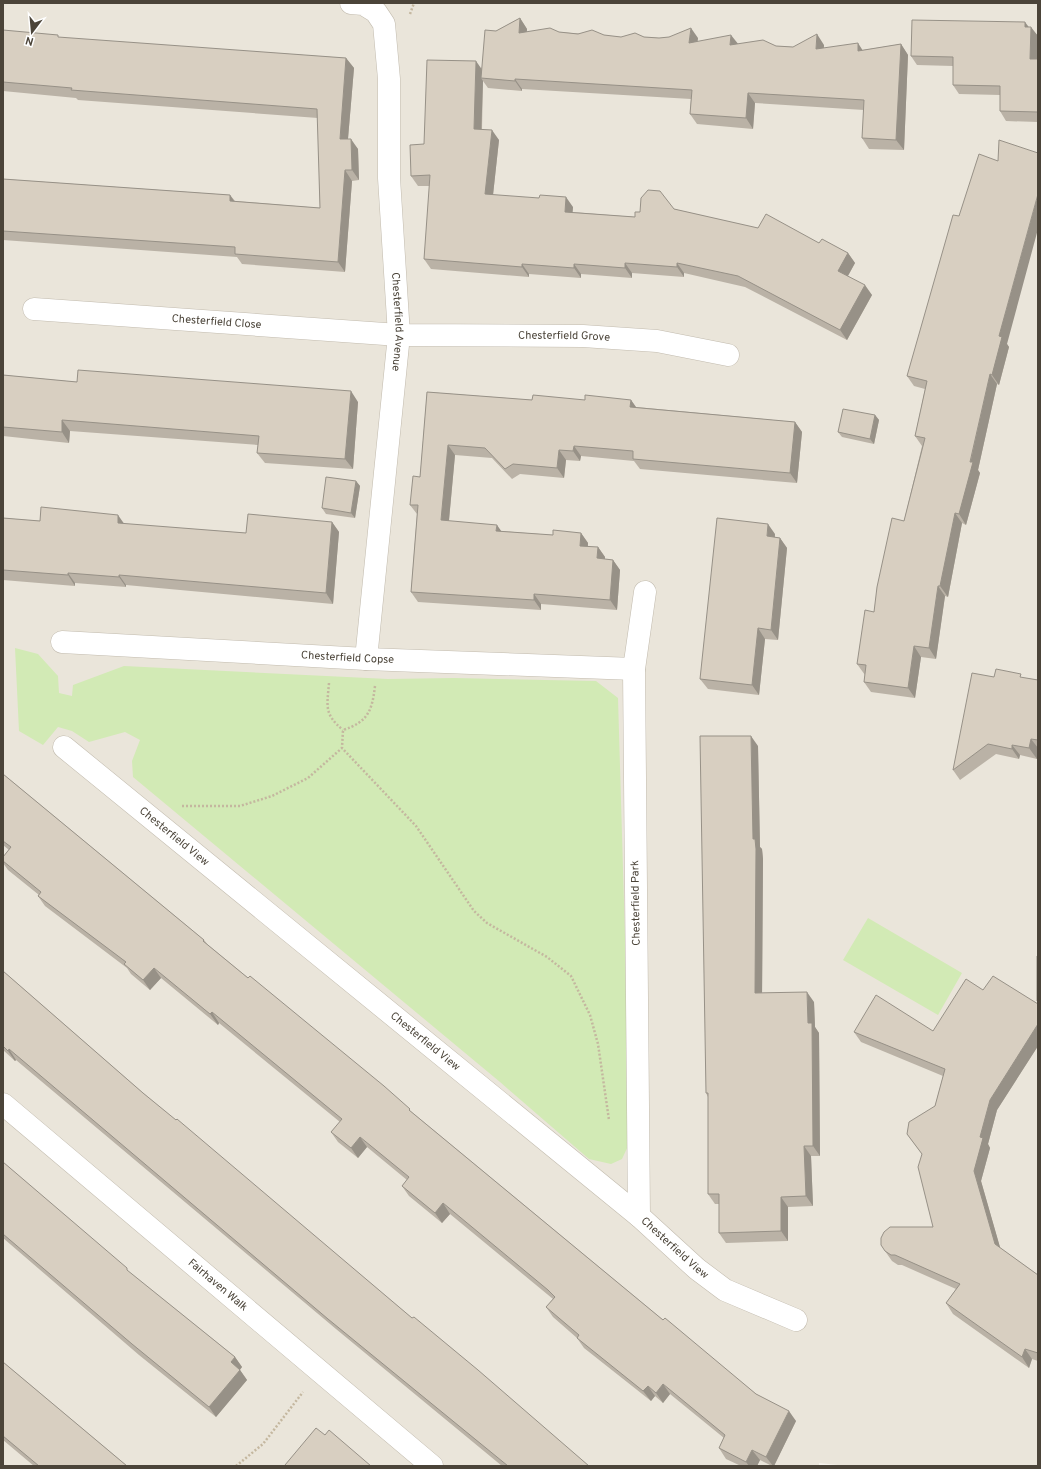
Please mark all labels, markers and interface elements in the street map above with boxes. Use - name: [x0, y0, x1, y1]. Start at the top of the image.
- north arrow: [12, 12, 52, 52]
- text: N: [24, 33, 35, 48]
- street label: Chesterfield Avenue: [388, 272, 406, 372]
- street label: Chesterfield Close: [171, 312, 262, 332]
- street label: Chesterfield Grove: [518, 329, 611, 345]
- street label: Chesterfield Copse: [301, 648, 394, 667]
- street label: Chesterfield View: [136, 804, 212, 869]
- street label: Chesterfield Park: [628, 860, 644, 946]
- street label: Chesterfield View: [387, 1009, 463, 1074]
- street label: Chesterfield View: [638, 1214, 711, 1282]
- street label: Fairhaven Walk: [185, 1256, 251, 1314]

